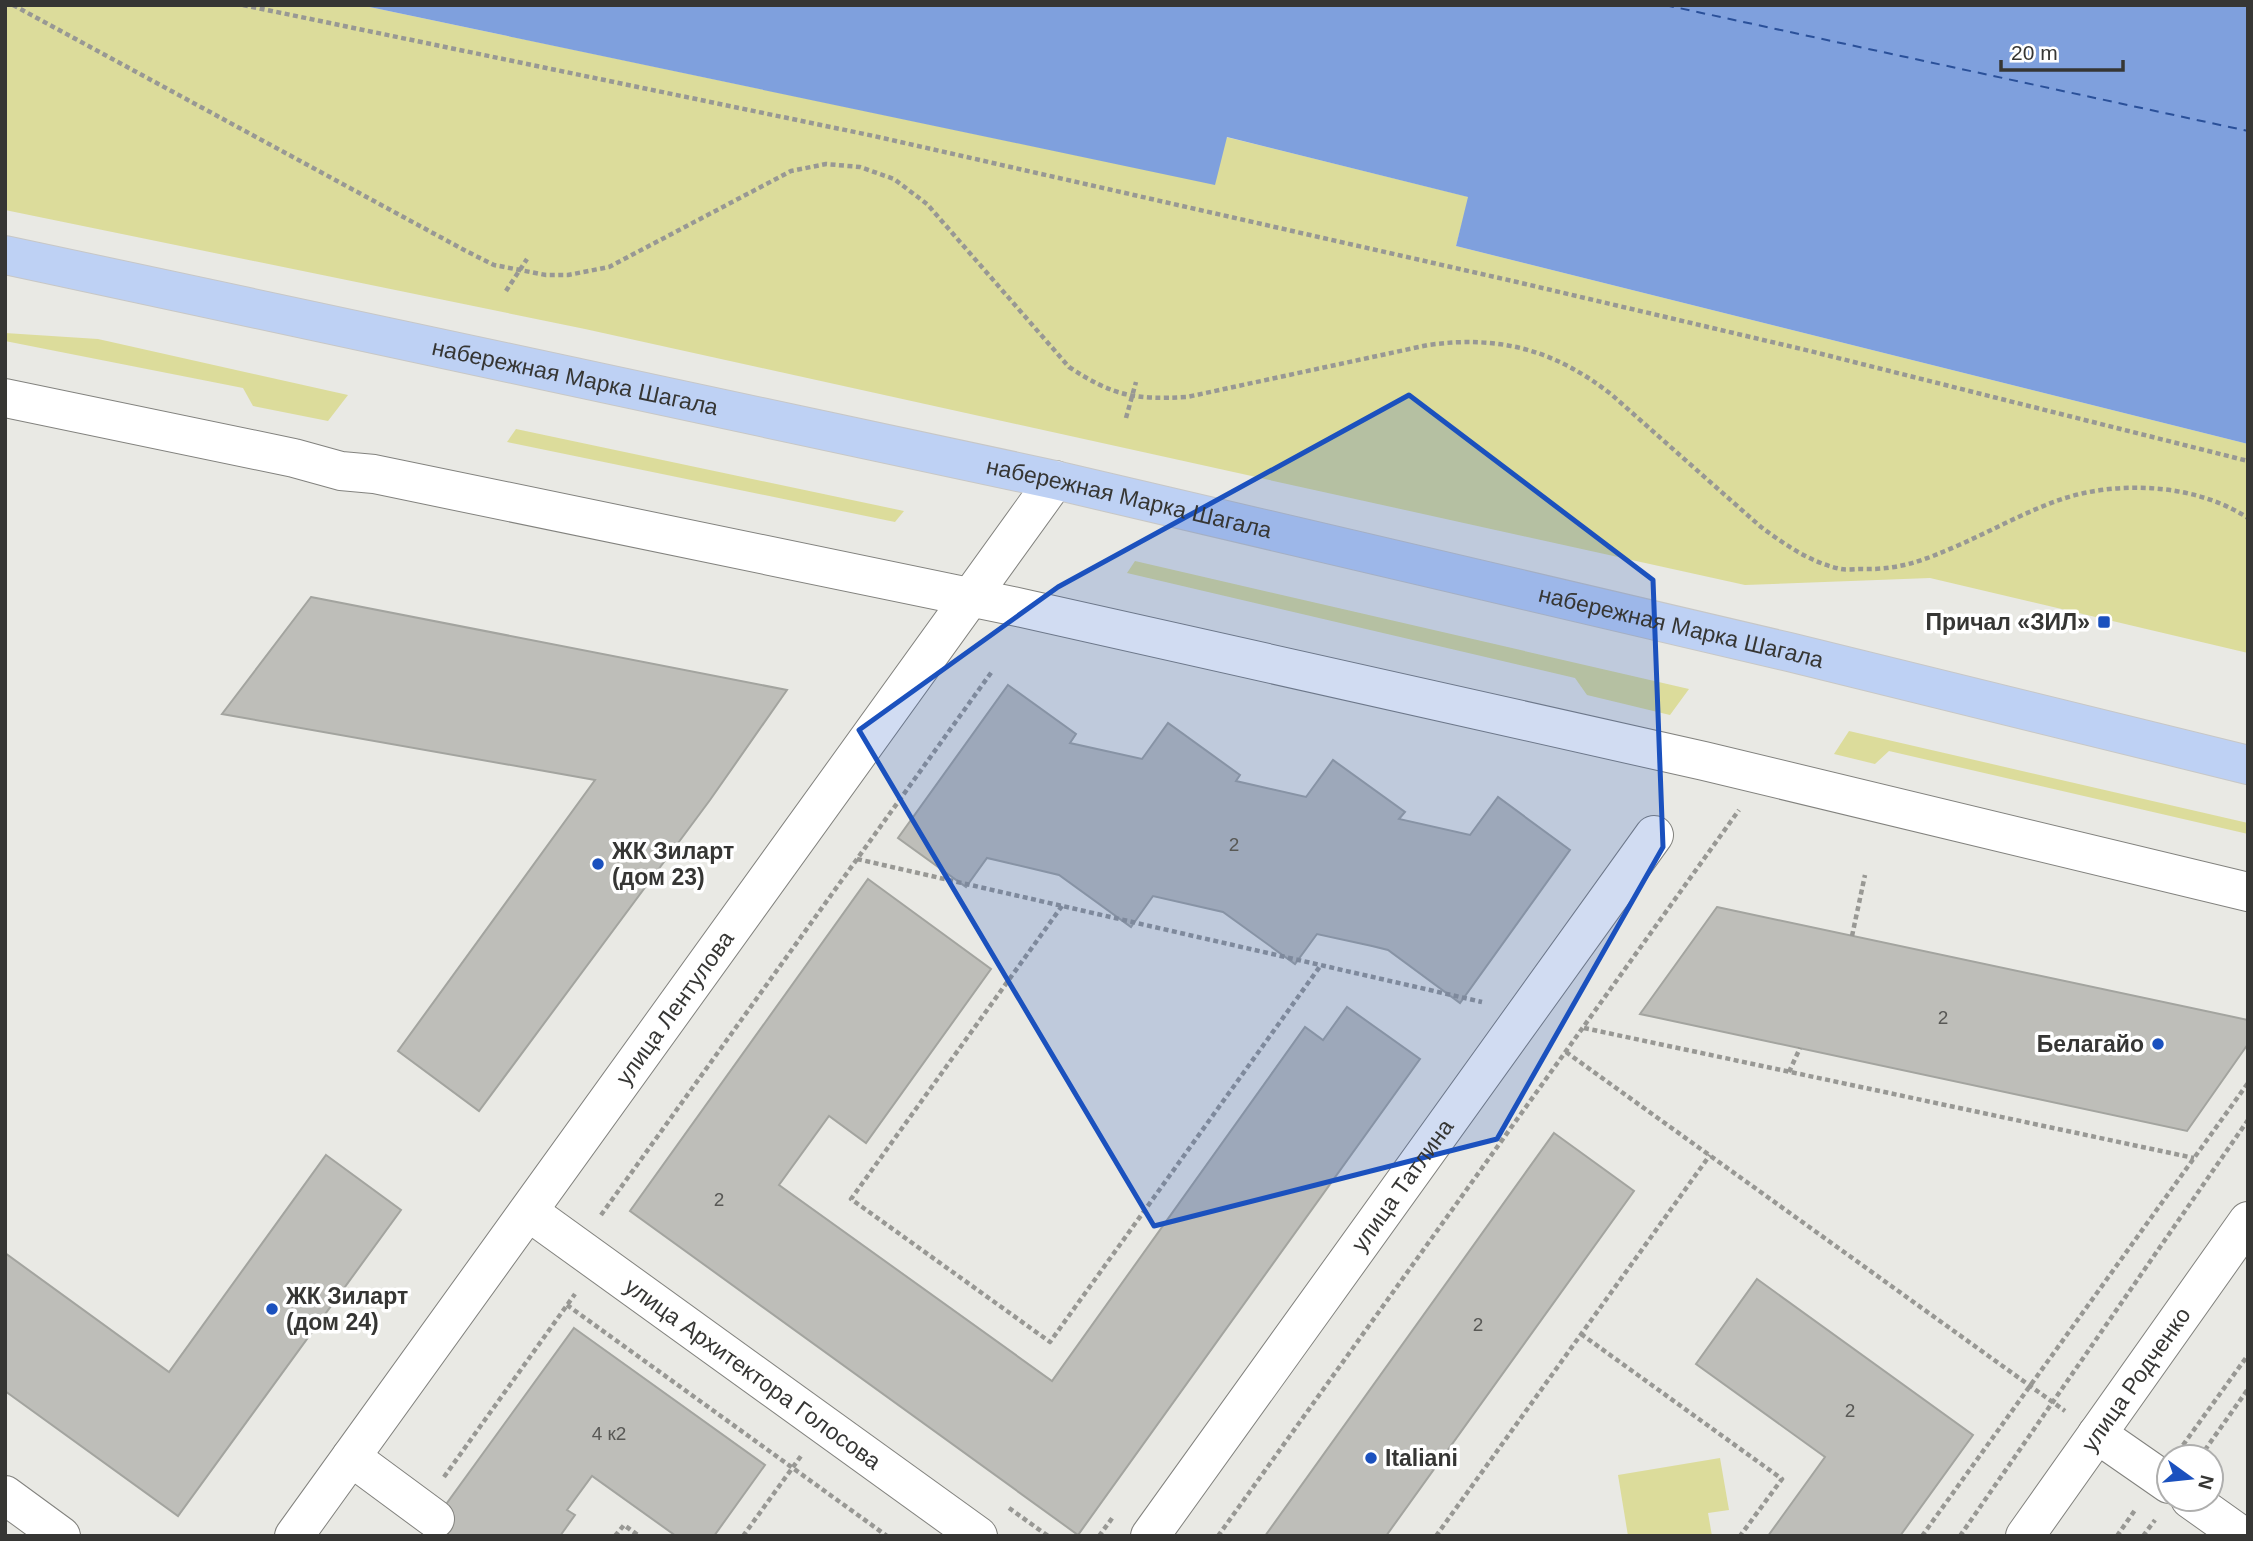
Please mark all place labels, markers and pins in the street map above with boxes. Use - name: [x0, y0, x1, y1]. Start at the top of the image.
- place label: Причал «ЗИЛ»: [1925, 609, 2090, 635]
- marker: Причал «ЗИЛ»: [2096, 614, 2112, 630]
- place label: ЖК Зиларт (дом 23): [611, 838, 734, 890]
- marker: ЖК Зиларт (дом 23): [590, 856, 606, 872]
- place label: Белагайо: [2037, 1031, 2144, 1057]
- marker: Белагайо: [2150, 1036, 2166, 1052]
- place label: ЖК Зиларт (дом 24): [285, 1283, 408, 1335]
- marker: ЖК Зиларт (дом 24): [264, 1301, 280, 1317]
- place label: Italiani: [1385, 1445, 1458, 1471]
- marker: Italiani: [1363, 1450, 1379, 1466]

